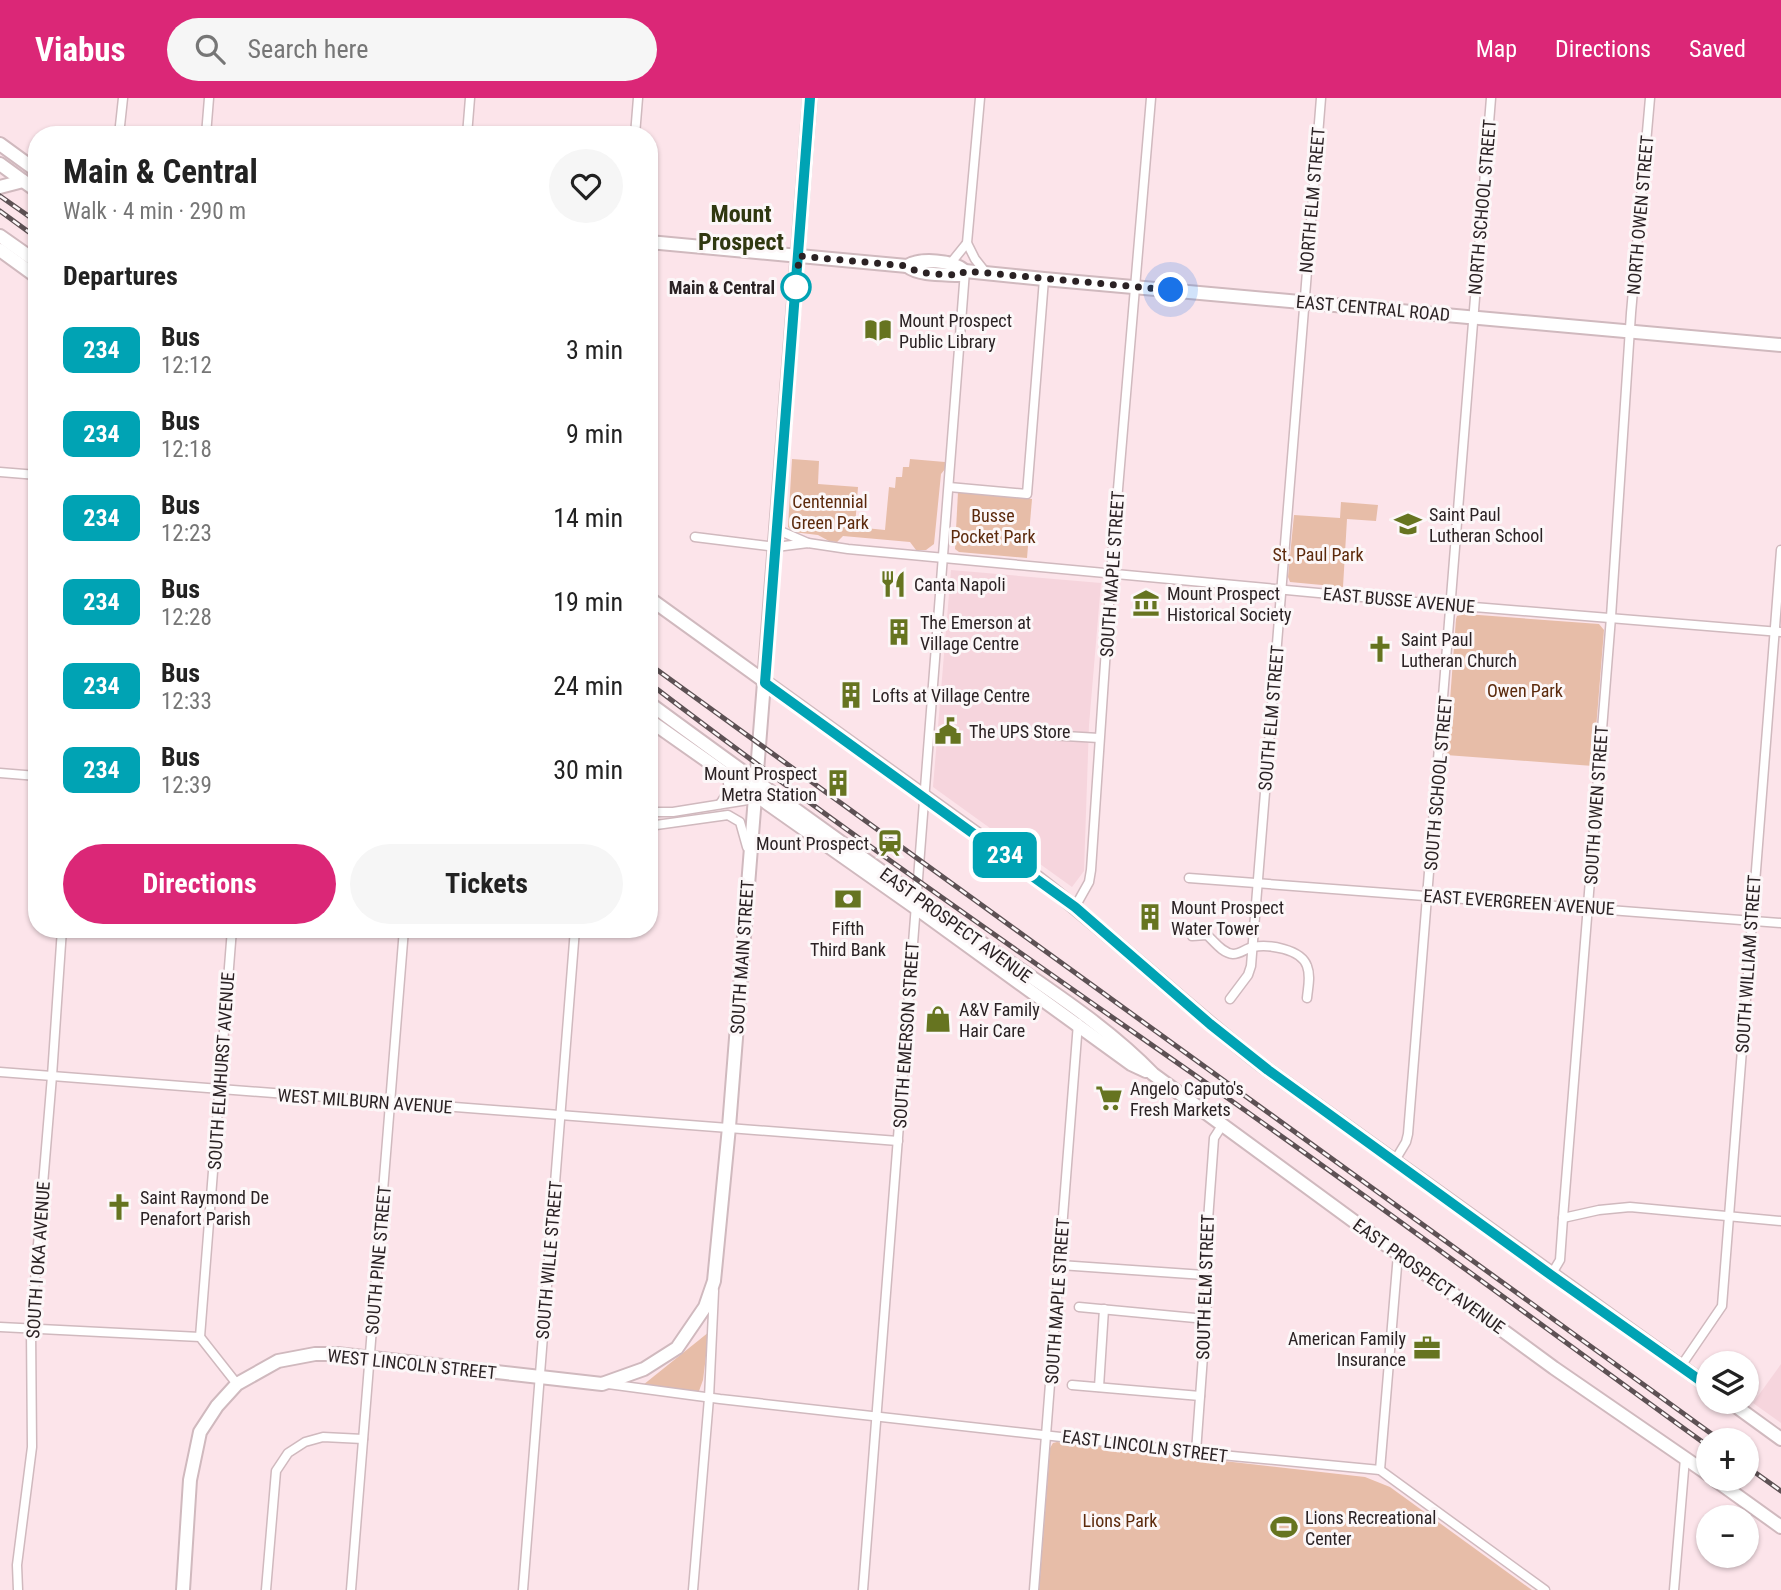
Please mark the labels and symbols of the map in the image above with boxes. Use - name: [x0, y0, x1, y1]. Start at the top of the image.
- street label: NORTH SCHOOL STREET: [1464, 118, 1500, 296]
- street label: NORTH ELM STREET: [1295, 126, 1329, 274]
- street label: NORTH OWEN STREET: [1623, 134, 1657, 296]
- district label: Mount Prospect: [698, 200, 784, 256]
- marker: Main & Central: [781, 272, 811, 302]
- your location: [1153, 272, 1188, 307]
- place label: Main & Central: [669, 277, 775, 298]
- street label: EAST CENTRAL ROAD: [1295, 291, 1451, 325]
- place label: Mount Prospect Public Library: [899, 310, 1012, 352]
- library icon: Mount Prospect Public Library: [863, 315, 893, 345]
- street label: SOUTH MAPLE STREET: [1096, 490, 1128, 658]
- park label: Centennial Green Park: [791, 491, 869, 533]
- place label: Saint Paul Lutheran School: [1429, 504, 1543, 546]
- park label: Busse Pocket Park: [950, 505, 1036, 547]
- school or university icon: Saint Paul Lutheran School: [1393, 509, 1423, 539]
- park label: St. Paul Park: [1272, 544, 1364, 565]
- restaurant icon: Canta Napoli: [878, 569, 908, 599]
- place label: Canta Napoli: [914, 574, 1006, 595]
- place label: Mount Prospect Historical Society: [1167, 583, 1292, 625]
- street label: EAST BUSSE AVENUE: [1322, 583, 1476, 617]
- museum icon: Mount Prospect Historical Society: [1131, 588, 1161, 618]
- place label: The Emerson at Village Centre: [920, 612, 1031, 654]
- building icon: The Emerson at Village Centre: [884, 617, 914, 647]
- place label: Saint Paul Lutheran Church: [1401, 629, 1517, 671]
- church icon: Saint Paul Lutheran Church: [1365, 634, 1395, 664]
- street label: SOUTH ELM STREET: [1254, 644, 1288, 792]
- building icon: Lofts at Village Centre: [836, 680, 866, 710]
- park label: Owen Park: [1487, 680, 1563, 701]
- place label: Lofts at Village Centre: [872, 685, 1030, 706]
- street label: SOUTH SCHOOL STREET: [1420, 695, 1456, 871]
- public building icon: The UPS Store: [933, 716, 963, 746]
- place label: The UPS Store: [969, 721, 1070, 742]
- street label: SOUTH OWEN STREET: [1580, 725, 1612, 885]
- place label: Mount Prospect Metra Station: [704, 763, 817, 805]
- building icon: Mount Prospect Metra Station: [823, 768, 853, 798]
- station icon: Mount Prospect: [875, 828, 905, 858]
- line badge: 234: [965, 832, 1045, 878]
- place label: Mount Prospect: [756, 833, 869, 854]
- street label: EAST PROSPECT AVENUE: [876, 863, 1036, 987]
- street label: SOUTH WILLIAM STREET: [1731, 874, 1765, 1054]
- street label: SOUTH MAIN STREET: [726, 879, 758, 1035]
- bank icon: Fifth Third Bank: [833, 884, 863, 914]
- street label: EAST EVERGREEN AVENUE: [1423, 885, 1615, 919]
- place label: Mount Prospect Water Tower: [1171, 897, 1284, 939]
- building icon: Mount Prospect Water Tower: [1135, 902, 1165, 932]
- place label: Fifth Third Bank: [810, 918, 886, 960]
- street label: SOUTH EMERSON STREET: [889, 941, 923, 1129]
- street label: SOUTH ELMHURST AVENUE: [204, 971, 238, 1171]
- place label: A&V Family Hair Care: [959, 999, 1040, 1041]
- shop icon: A&V Family Hair Care: [923, 1004, 953, 1034]
- place label: Angelo Caputo's Fresh Markets: [1130, 1078, 1244, 1120]
- supermarket icon: Angelo Caputo's Fresh Markets: [1094, 1083, 1124, 1113]
- street label: WEST MILBURN AVENUE: [277, 1084, 453, 1118]
- street label: SOUTH WILLE STREET: [532, 1180, 566, 1340]
- street label: SOUTH I OKA AVENUE: [22, 1181, 54, 1339]
- street label: SOUTH PINE STREET: [361, 1185, 395, 1335]
- place label: Saint Raymond De Penafort Parish: [140, 1187, 269, 1229]
- church icon: Saint Raymond De Penafort Parish: [104, 1192, 134, 1222]
- street label: SOUTH ELM STREET: [1192, 1214, 1218, 1360]
- street label: EAST PROSPECT AVENUE: [1349, 1214, 1509, 1338]
- street label: SOUTH MAPLE STREET: [1041, 1217, 1073, 1385]
- place label: American Family Insurance: [1288, 1328, 1406, 1370]
- office icon: American Family Insurance: [1412, 1333, 1442, 1363]
- street label: WEST LINCOLN STREET: [326, 1345, 498, 1383]
- street label: EAST LINCOLN STREET: [1061, 1425, 1229, 1467]
- place label: Lions Recreational Center: [1305, 1507, 1436, 1549]
- park label: Lions Park: [1083, 1510, 1157, 1531]
- sports icon: Lions Recreational Center: [1269, 1512, 1299, 1542]

